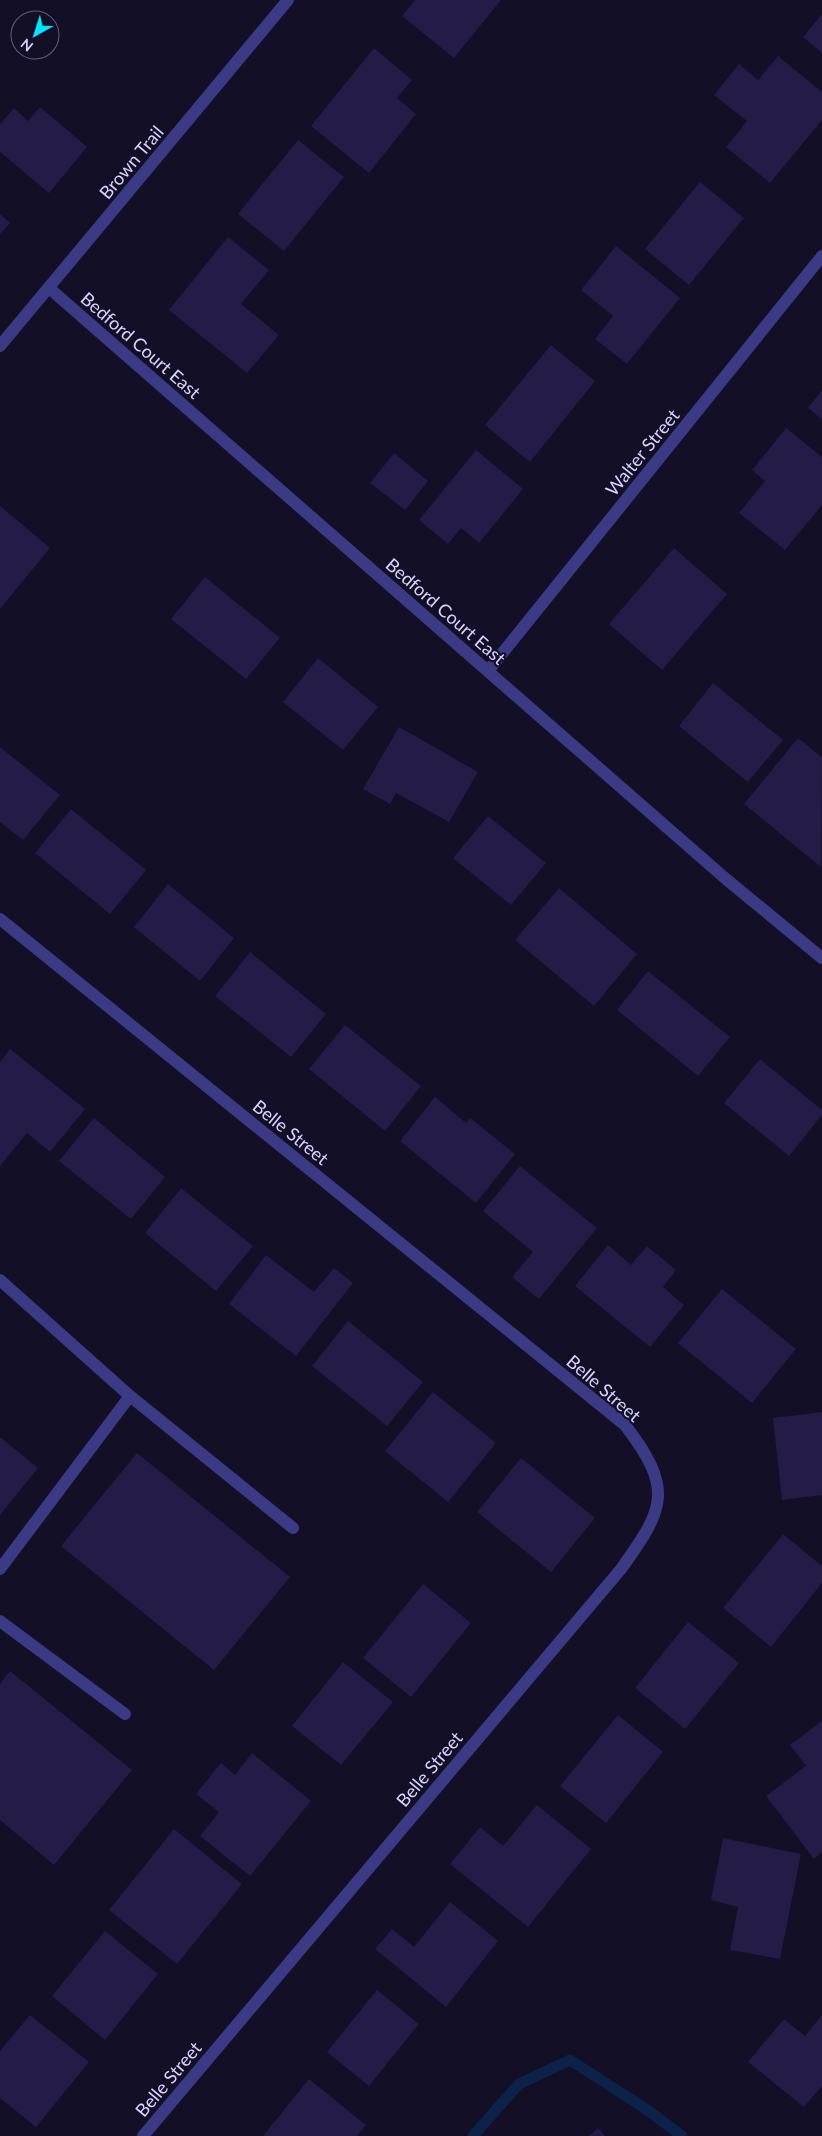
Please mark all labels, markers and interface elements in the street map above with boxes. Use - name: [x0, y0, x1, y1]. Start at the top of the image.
- north arrow: [10, 10, 60, 60]
- text: N: [17, 35, 36, 55]
- street label: Brown Trail: [94, 121, 168, 203]
- street label: Bedford Court East: [77, 287, 206, 403]
- street label: Walter Street: [600, 404, 684, 500]
- street label: Bedford Court East: [382, 553, 511, 669]
- street label: Belle Street: [249, 1095, 334, 1170]
- street label: Belle Street: [562, 1350, 646, 1427]
- street label: Belle Street: [391, 1727, 467, 1811]
- street label: Belle Street: [130, 2037, 206, 2121]

